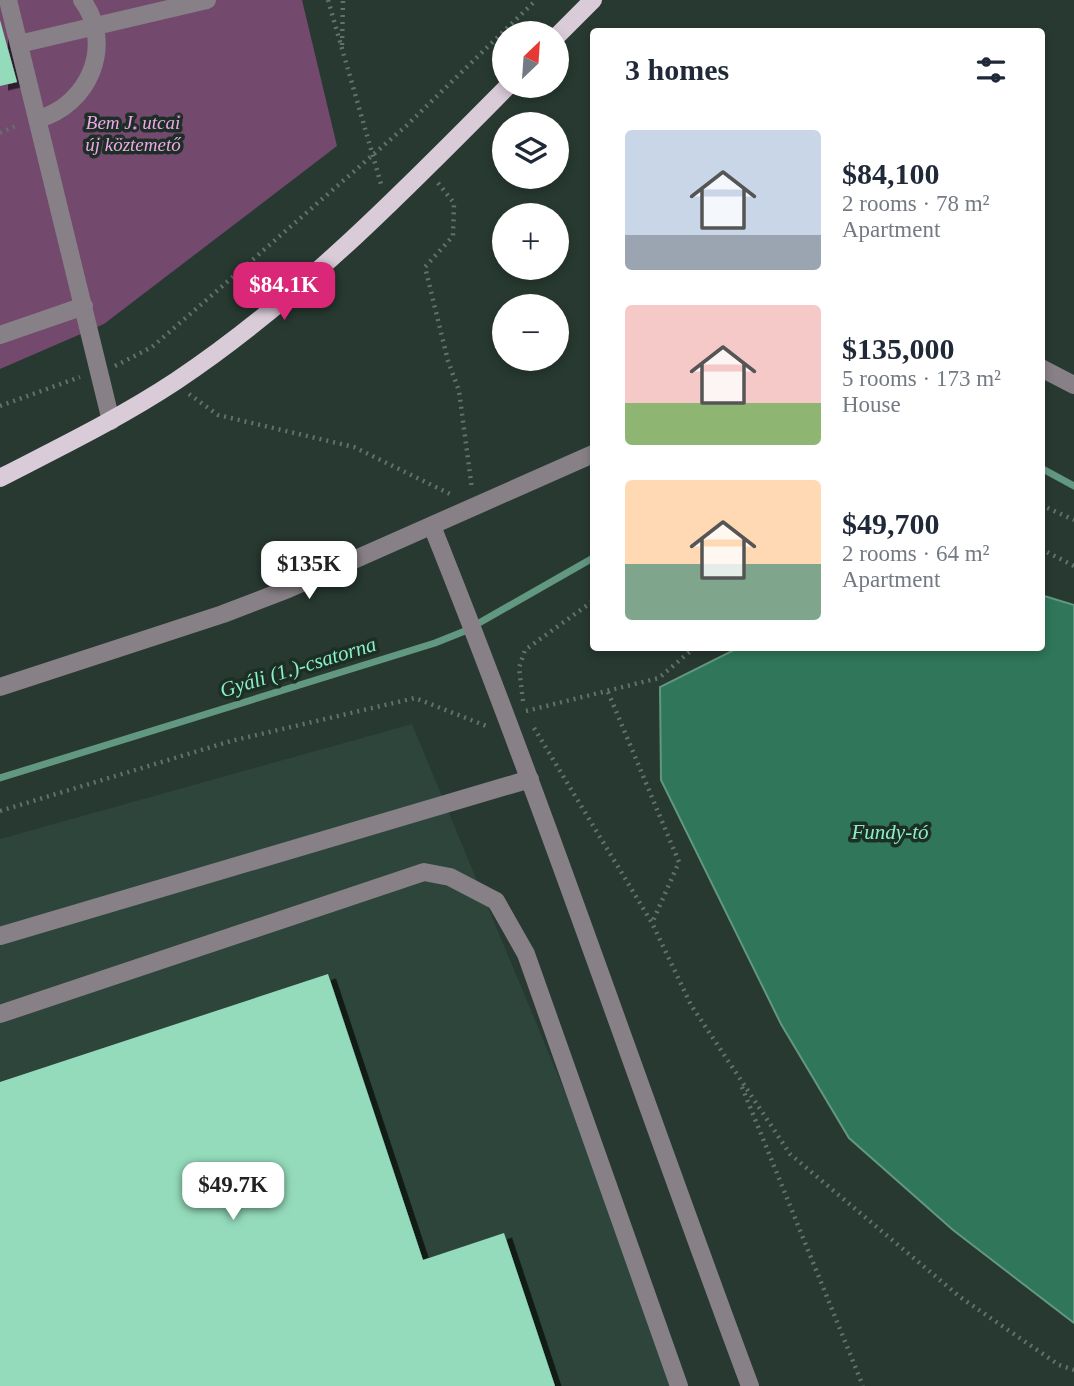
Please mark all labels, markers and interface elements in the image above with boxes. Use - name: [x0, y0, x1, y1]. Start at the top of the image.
- north arrow: [492, 21, 569, 98]
- map controls: [492, 21, 569, 371]
- icon: filters: [972, 51, 1010, 89]
- text: 3 homes: [625, 53, 729, 86]
- park label: Bem J. utcai új köztemető: [85, 112, 182, 155]
- button: layers: [492, 112, 569, 189]
- text: $84,100: [842, 157, 940, 190]
- icon: home: [681, 158, 765, 242]
- text: 2 rooms · 78 m²: [842, 191, 989, 216]
- button: +: [492, 203, 569, 280]
- text: Apartment: [842, 217, 940, 242]
- pin: $84.1K: [227, 262, 341, 322]
- text: $84.1K: [249, 272, 319, 297]
- button: −: [492, 294, 569, 371]
- text: $135,000: [842, 332, 955, 365]
- icon: home: [681, 333, 765, 417]
- text: 5 rooms · 173 m²: [842, 366, 1001, 391]
- text: House: [842, 392, 901, 417]
- text: $49,700: [842, 507, 940, 540]
- icon: home: [681, 508, 765, 592]
- text: 2 rooms · 64 m²: [842, 541, 989, 566]
- pin: $135K: [260, 542, 358, 601]
- text: $135K: [277, 551, 341, 576]
- text: Apartment: [842, 567, 940, 592]
- water label: Gyáli (1.)-csatorna: [217, 632, 379, 702]
- water label: Fundy-tó: [851, 820, 929, 844]
- pin: $49.7K: [176, 1162, 290, 1222]
- text: $49.7K: [198, 1172, 268, 1197]

